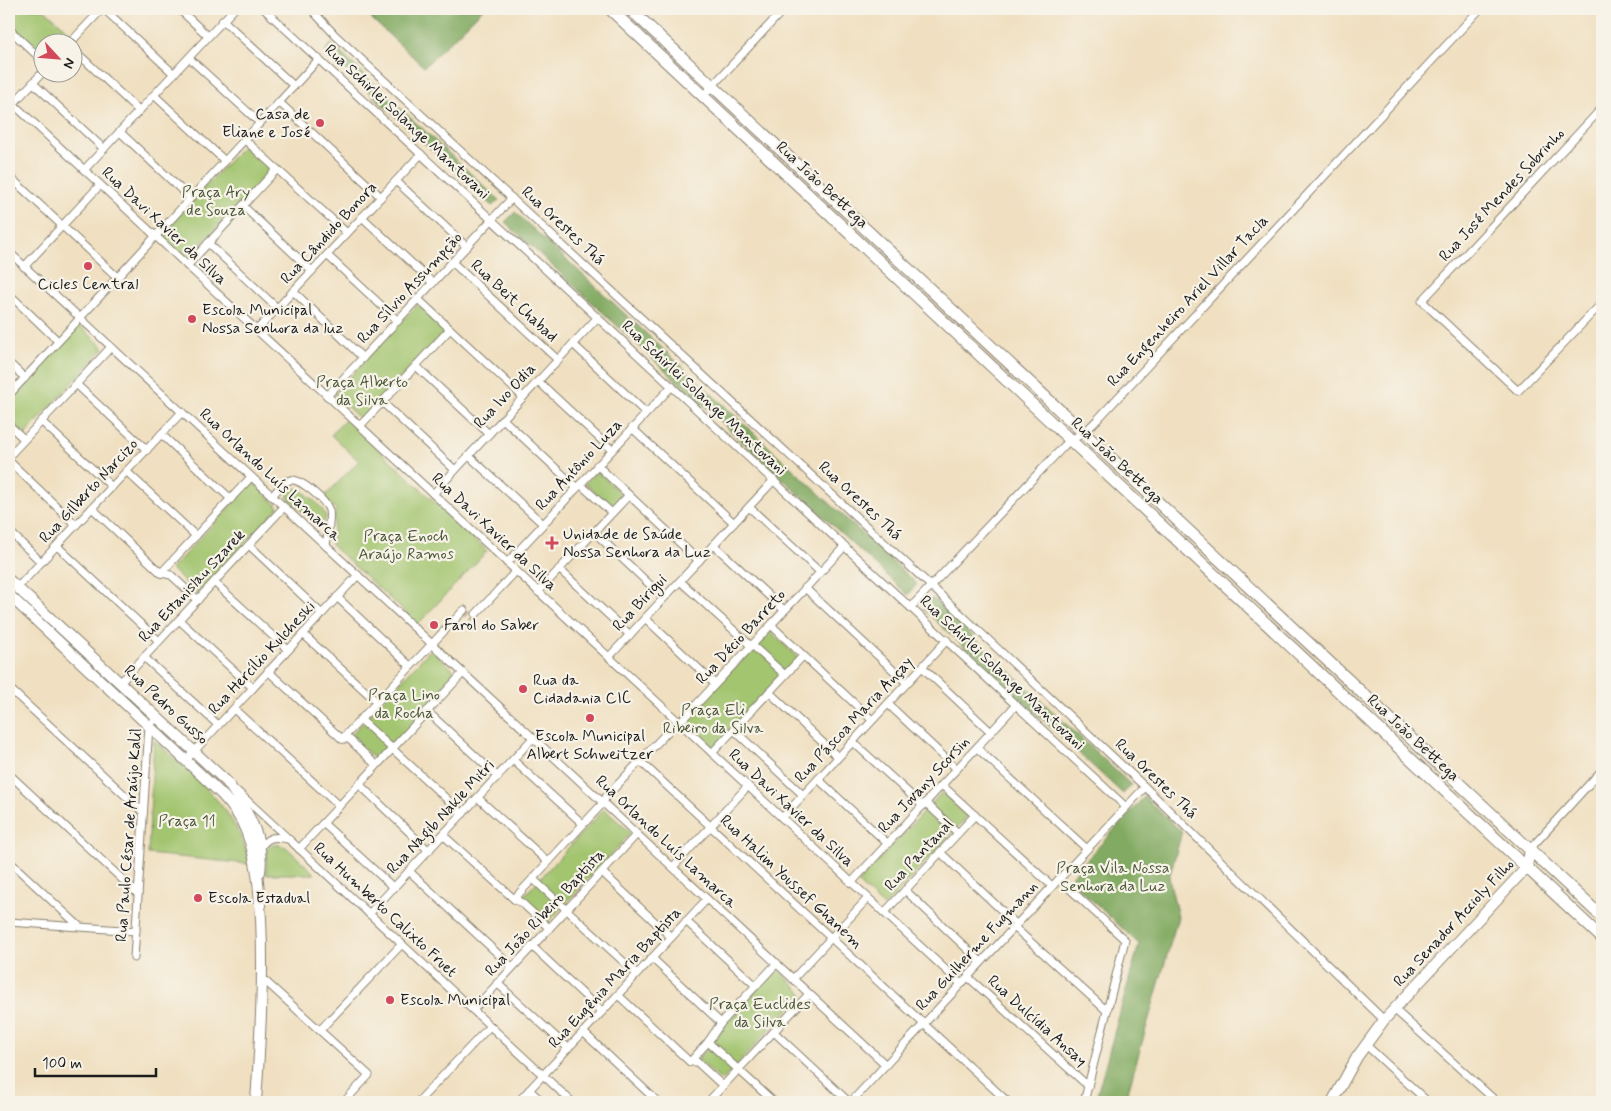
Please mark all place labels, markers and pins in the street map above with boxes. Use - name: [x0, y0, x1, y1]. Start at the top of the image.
- place label: Casa de Eliane e José: [222, 104, 310, 143]
- marker: Casa de Eliane e José: [314, 117, 326, 129]
- marker: Cicles Central: [82, 260, 94, 272]
- place label: Cicles Central: [37, 274, 139, 295]
- place label: Escola Municipal Nossa Senhora da luz: [202, 300, 344, 339]
- marker: Escola Municipal Nossa Senhora da luz: [186, 313, 198, 325]
- place label: Unidade de Saúde Nossa Senhora da Luz: [563, 524, 711, 563]
- marker: Unidade de Saúde Nossa Senhora da Luz: [545, 536, 559, 550]
- place label: Farol do Saber: [444, 615, 540, 636]
- marker: Farol do Saber: [428, 619, 440, 631]
- place label: Rua da Cidadania CIC: [533, 670, 631, 709]
- marker: Rua da Cidadania CIC: [517, 683, 529, 695]
- marker: Escola Municipal Albert Schweitzer: [584, 712, 596, 724]
- place label: Escola Municipal Albert Schweitzer: [526, 726, 654, 765]
- place label: Escola Estadual: [208, 888, 310, 909]
- marker: Escola Estadual: [192, 892, 204, 904]
- place label: Escola Municipal: [400, 990, 510, 1011]
- marker: Escola Municipal: [384, 994, 396, 1006]

